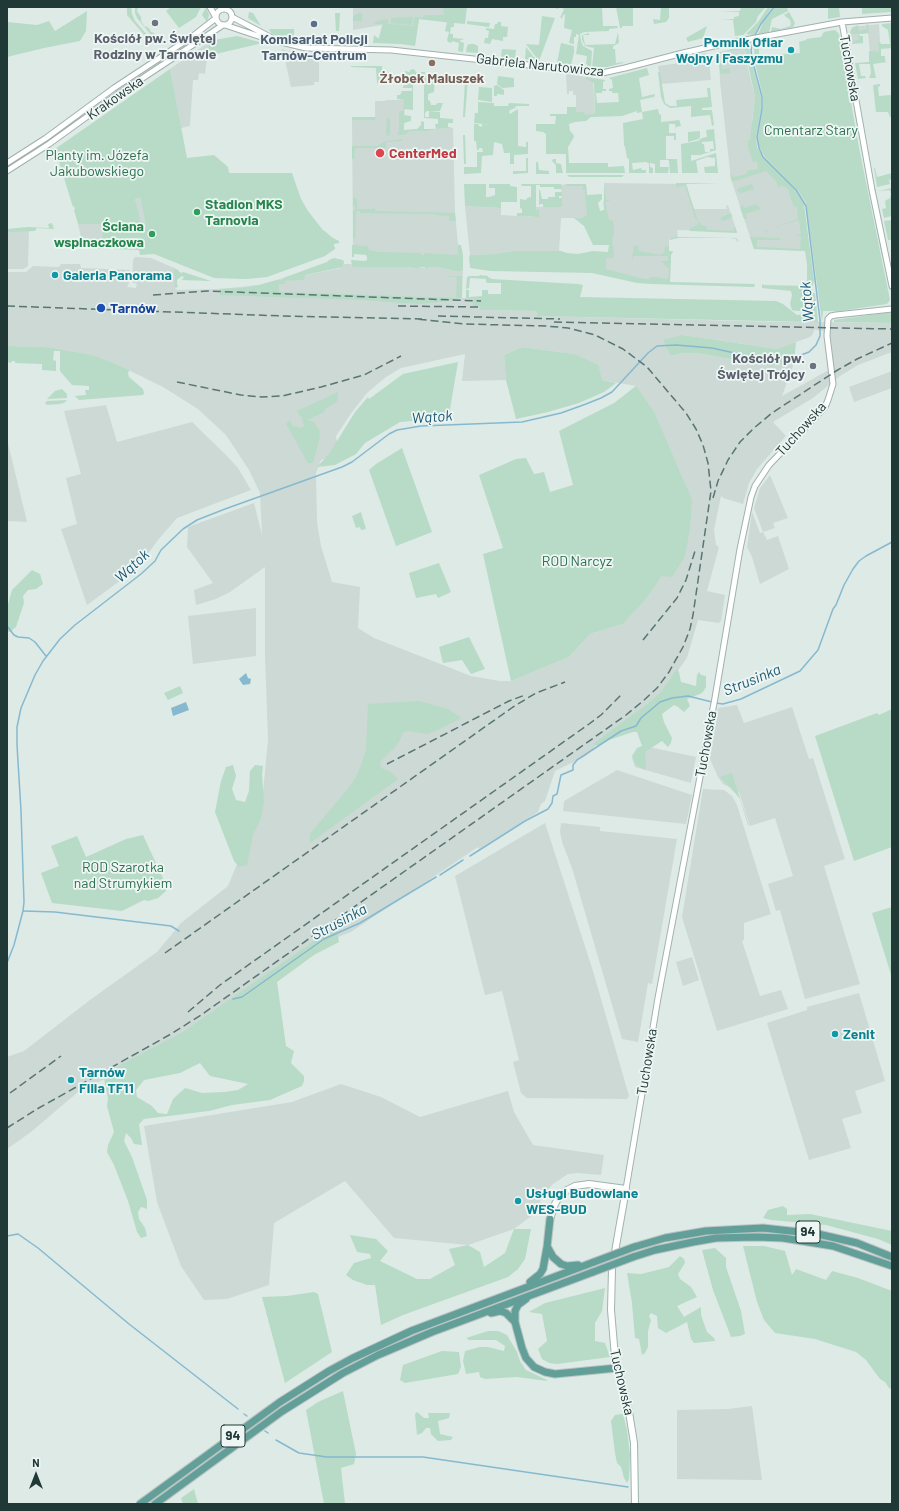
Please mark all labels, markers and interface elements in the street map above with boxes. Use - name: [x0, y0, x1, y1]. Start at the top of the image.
- marker: Kościół pw. Świętej Rodziny w Tarnowie: [150, 18, 160, 28]
- marker: Komisariat Policji Tarnów-Centrum: [309, 19, 319, 29]
- place label: Kościół pw. Świętej Rodziny w Tarnowie: [94, 30, 216, 62]
- place label: Komisariat Policji Tarnów-Centrum: [260, 31, 368, 64]
- street label: Tuchowska: [836, 33, 864, 103]
- place label: Pomnik Ofiar Wojny i Faszyzmu: [676, 34, 783, 66]
- marker: Pomnik Ofiar Wojny i Faszyzmu: [786, 45, 796, 55]
- street label: Gabriela Narutowicza: [475, 50, 605, 80]
- marker: Żłobek Maluszek: [427, 58, 437, 68]
- place label: Żłobek Maluszek: [380, 70, 484, 86]
- street label: Krakowska: [83, 72, 147, 124]
- park label: Cmentarz Stary: [764, 122, 858, 138]
- place label: CenterMed: [389, 145, 457, 161]
- park label: Planty im. Józefa Jakubowskiego: [45, 147, 149, 180]
- marker: CenterMed: [374, 147, 386, 159]
- place label: Stadion MKS Tarnovia: [205, 196, 283, 228]
- marker: Stadion MKS Tarnovia: [192, 207, 202, 217]
- place label: Ściana wspinaczkowa: [54, 218, 144, 250]
- marker: Ściana wspinaczkowa: [147, 229, 157, 239]
- place label: Galeria Panorama: [63, 267, 172, 283]
- marker: Galeria Panorama: [50, 270, 60, 280]
- water label: Wątok: [796, 281, 818, 323]
- place label: Tarnów: [110, 300, 156, 316]
- marker: Tarnów: [95, 302, 107, 314]
- place label: Kościół pw. Świętej Trójcy: [717, 350, 805, 382]
- marker: Kościół pw. Świętej Trójcy: [808, 361, 818, 371]
- street label: Tuchowska: [772, 398, 830, 460]
- water label: Wątok: [411, 407, 453, 427]
- water label: Wątok: [111, 546, 153, 586]
- park label: ROD Narcyz: [542, 553, 612, 569]
- water label: Strusinka: [721, 660, 783, 700]
- street label: Tuchowska: [692, 709, 720, 779]
- park label: ROD Szarotka nad Strumykiem: [74, 859, 172, 892]
- water label: Strusinka: [308, 900, 370, 944]
- place label: Zenit: [843, 1026, 875, 1042]
- street label: Tuchowska: [633, 1027, 661, 1097]
- marker: Zenit: [830, 1029, 840, 1039]
- place label: Tarnów Filia TF11: [79, 1064, 134, 1096]
- marker: Tarnów Filia TF11: [66, 1075, 76, 1085]
- place label: Usługi Budowlane WES-BUD: [526, 1185, 638, 1218]
- marker: Usługi Budowlane WES-BUD: [513, 1196, 523, 1206]
- road number: 94: [796, 1221, 820, 1243]
- street label: Tuchowska: [606, 1347, 638, 1417]
- road number: 94: [221, 1425, 245, 1447]
- north arrow: [16, 1455, 56, 1495]
- text: N: [32, 1456, 40, 1469]

